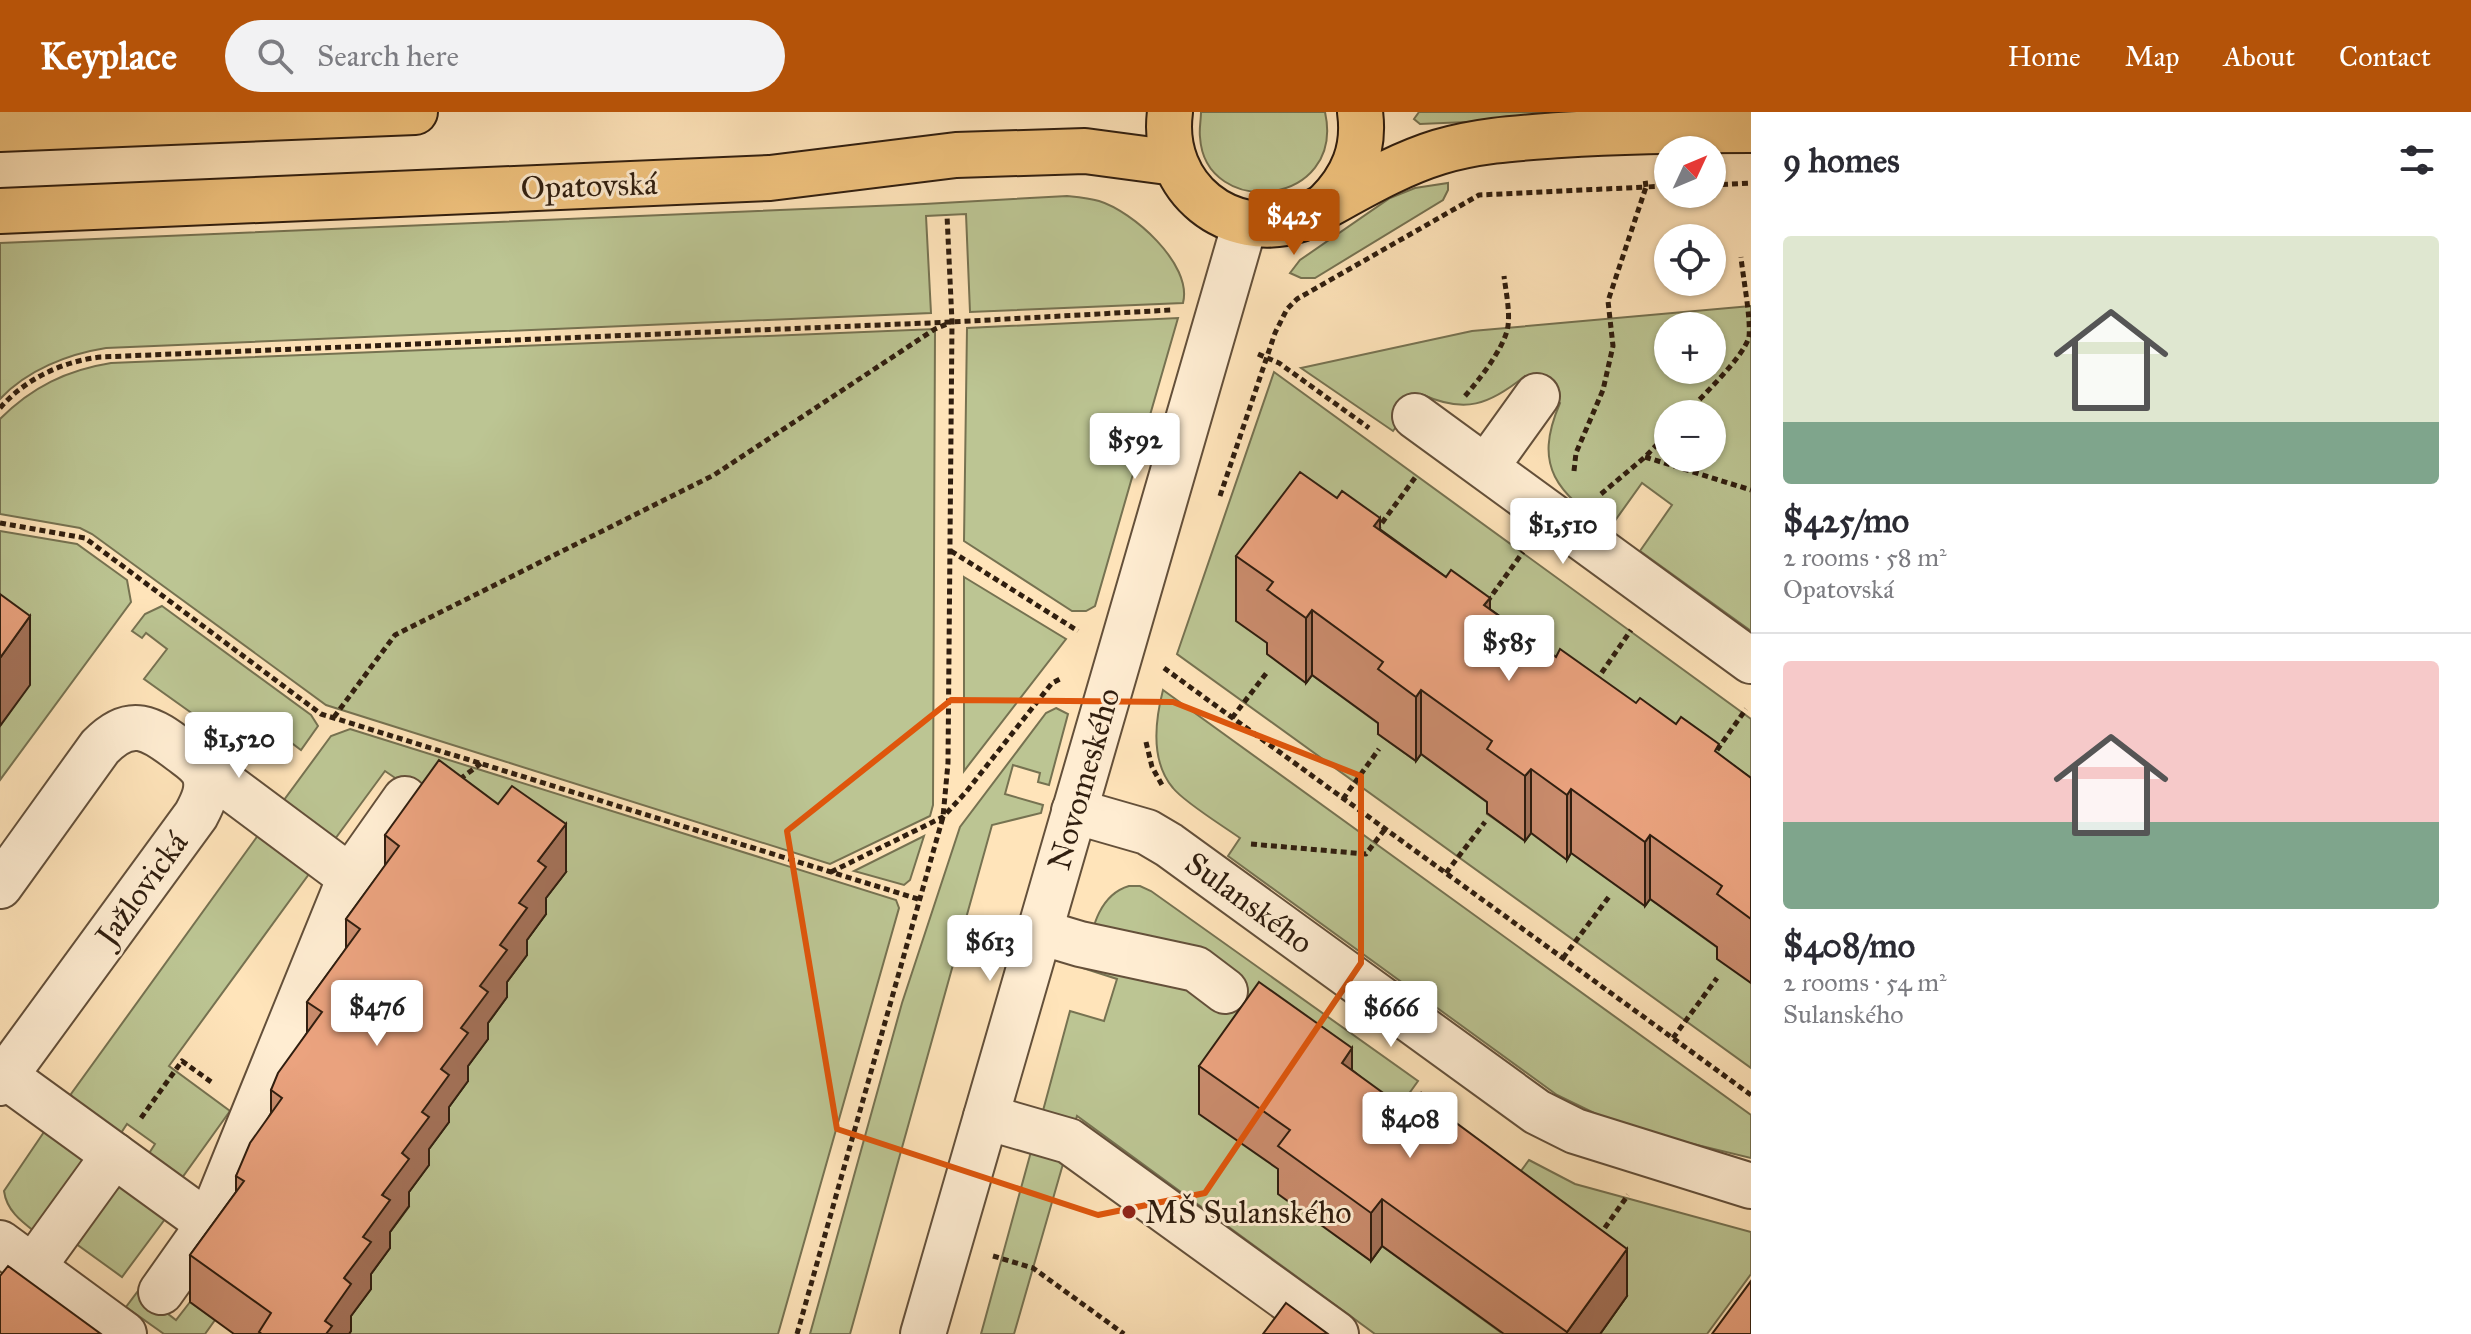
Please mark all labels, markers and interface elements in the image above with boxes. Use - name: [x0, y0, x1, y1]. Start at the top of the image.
- search box: [225, 20, 785, 92]
- text: Keyplace: [40, 33, 177, 79]
- icon: search: [253, 34, 297, 78]
- text: Search here: [317, 38, 459, 74]
- text: Home: [2008, 39, 2081, 74]
- text: Map: [2125, 39, 2179, 74]
- text: About: [2223, 39, 2295, 74]
- text: Contact: [2339, 39, 2431, 74]
- north arrow: [1654, 136, 1726, 208]
- map controls: [1654, 136, 1726, 472]
- icon: filters: [2395, 138, 2439, 182]
- text: 9 homes: [1783, 140, 1900, 181]
- street label: Opatovská: [520, 164, 659, 208]
- pin: $425: [1247, 189, 1341, 257]
- text: $425: [1267, 199, 1321, 231]
- button: locate: [1654, 224, 1726, 296]
- icon: home: [2039, 288, 2183, 432]
- button: +: [1654, 312, 1726, 384]
- button: −: [1654, 400, 1726, 472]
- pin: $592: [1088, 413, 1182, 481]
- text: $592: [1108, 423, 1162, 455]
- pin: $1,510: [1498, 498, 1628, 566]
- text: $425/mo: [1783, 500, 1909, 541]
- text: $1,510: [1528, 508, 1598, 540]
- text: 2 rooms · 58 m²: [1783, 541, 1947, 573]
- text: Opatovská: [1783, 573, 1894, 605]
- pin: $585: [1462, 615, 1556, 683]
- text: $585: [1482, 625, 1536, 657]
- street label: Novomeského: [1039, 683, 1129, 875]
- pin: $1,520: [174, 712, 304, 780]
- icon: home: [2039, 713, 2183, 857]
- text: $1,520: [203, 722, 275, 754]
- street label: Jažlovická: [86, 824, 197, 956]
- street label: Sulanského: [1178, 844, 1320, 962]
- pin: $613: [943, 915, 1037, 983]
- text: $613: [965, 925, 1015, 957]
- text: $408/mo: [1783, 925, 1915, 966]
- text: 2 rooms · 54 m²: [1783, 966, 1947, 998]
- pin: $476: [330, 980, 424, 1048]
- pin: $666: [1344, 981, 1438, 1049]
- text: $476: [349, 990, 405, 1022]
- text: $666: [1363, 991, 1419, 1023]
- text: Sulanského: [1783, 998, 1904, 1030]
- pin: $408: [1363, 1092, 1457, 1160]
- text: $408: [1380, 1102, 1440, 1134]
- place label: MŠ Sulanského: [1145, 1193, 1352, 1232]
- marker: MŠ Sulanského: [1120, 1203, 1138, 1221]

